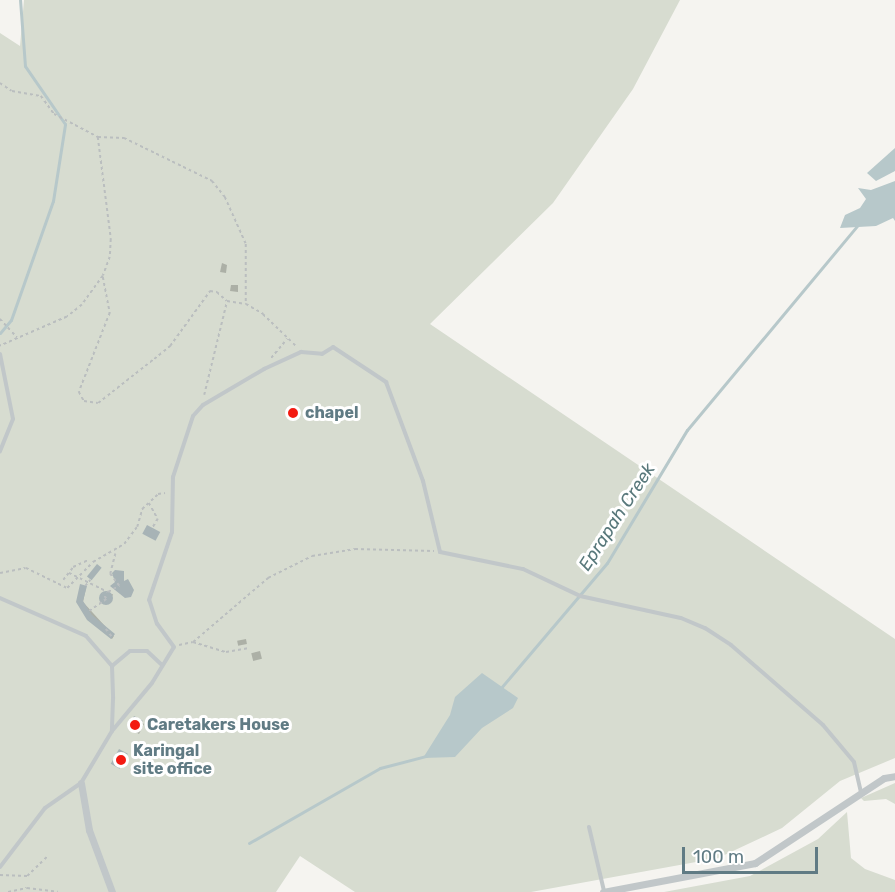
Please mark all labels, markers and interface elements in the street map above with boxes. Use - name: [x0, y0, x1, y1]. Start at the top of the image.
- place label: chapel: [305, 403, 358, 423]
- marker: chapel: [286, 406, 300, 420]
- water label: Eprapah Creek: [574, 459, 660, 575]
- place label: Caretakers House: [147, 715, 290, 735]
- marker: Caretakers House: [128, 718, 142, 732]
- place label: Karingal site office: [133, 741, 212, 779]
- marker: Karingal site office: [114, 753, 128, 767]
- scale bar: [685, 835, 822, 873]
- text: 100 m: [693, 846, 744, 868]

